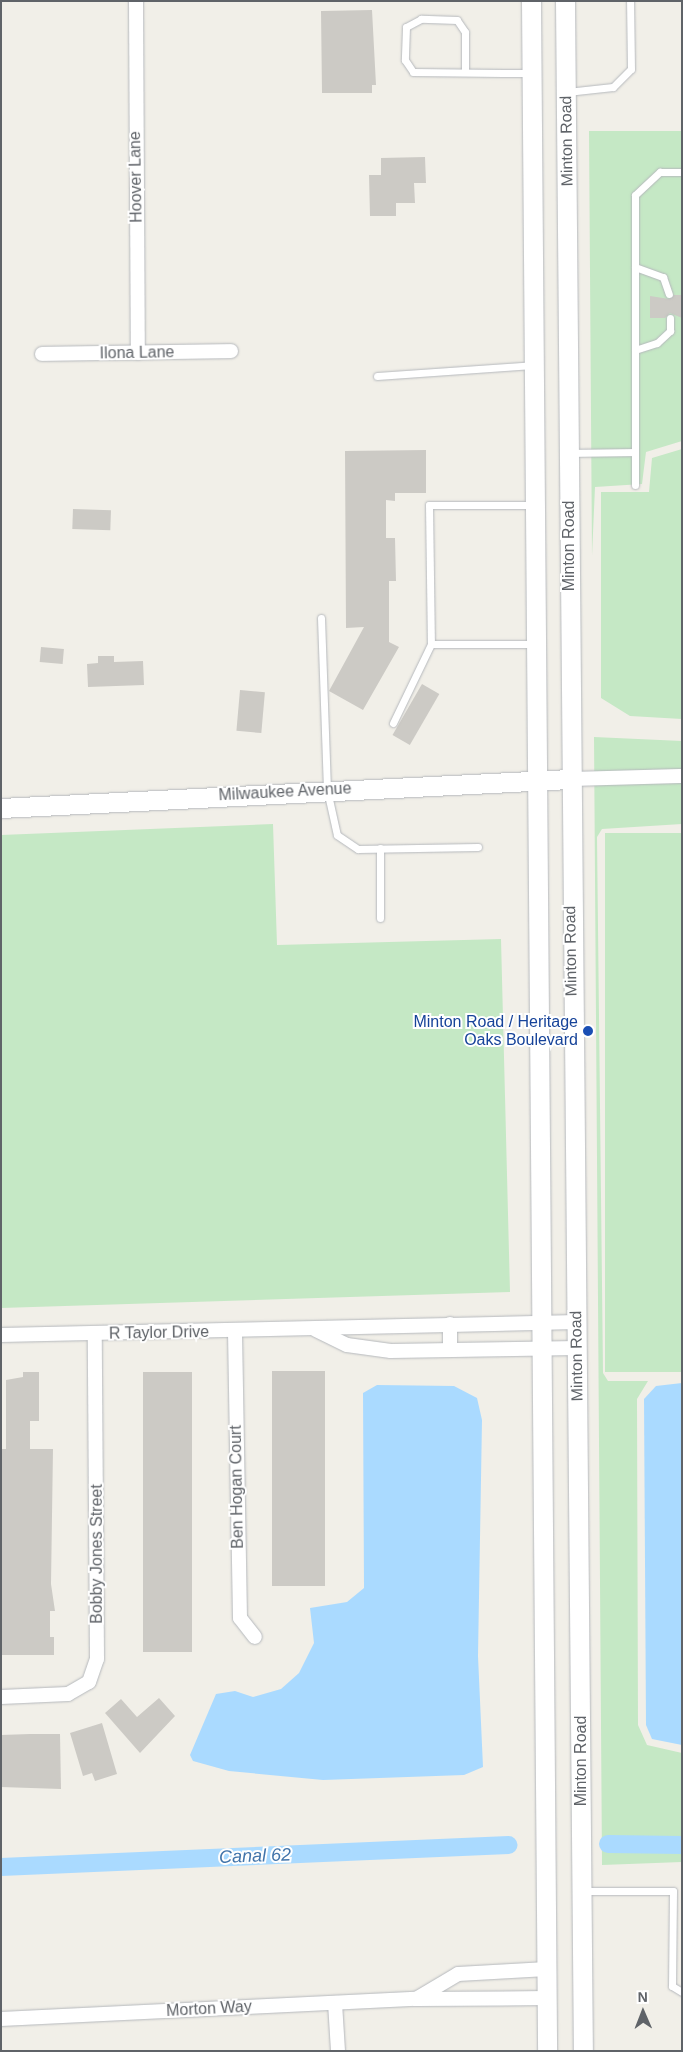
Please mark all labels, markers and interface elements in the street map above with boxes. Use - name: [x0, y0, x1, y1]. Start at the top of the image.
- street label: Minton Road: [557, 95, 577, 187]
- street label: Hoover Lane: [126, 131, 146, 223]
- street label: Ilona Lane: [99, 343, 175, 363]
- street label: Minton Road: [559, 501, 579, 591]
- street label: Milwaukee Avenue: [218, 779, 352, 805]
- street label: Minton Road: [561, 905, 581, 997]
- place label: Minton Road / Heritage Oaks Boulevard: [413, 1012, 578, 1050]
- marker: Minton Road / Heritage Oaks Boulevard: [582, 1025, 594, 1037]
- street label: Minton Road: [567, 1310, 587, 1402]
- street label: R Taylor Drive: [109, 1323, 209, 1343]
- street label: Ben Hogan Court: [226, 1425, 248, 1549]
- street label: Bobby Jones Street: [87, 1484, 107, 1624]
- street label: Minton Road: [571, 1716, 591, 1806]
- water label: Canal 62: [219, 1844, 291, 1868]
- north arrow: [618, 1987, 668, 2037]
- text: N: [638, 1989, 648, 2005]
- street label: Morton Way: [166, 1997, 252, 2021]

